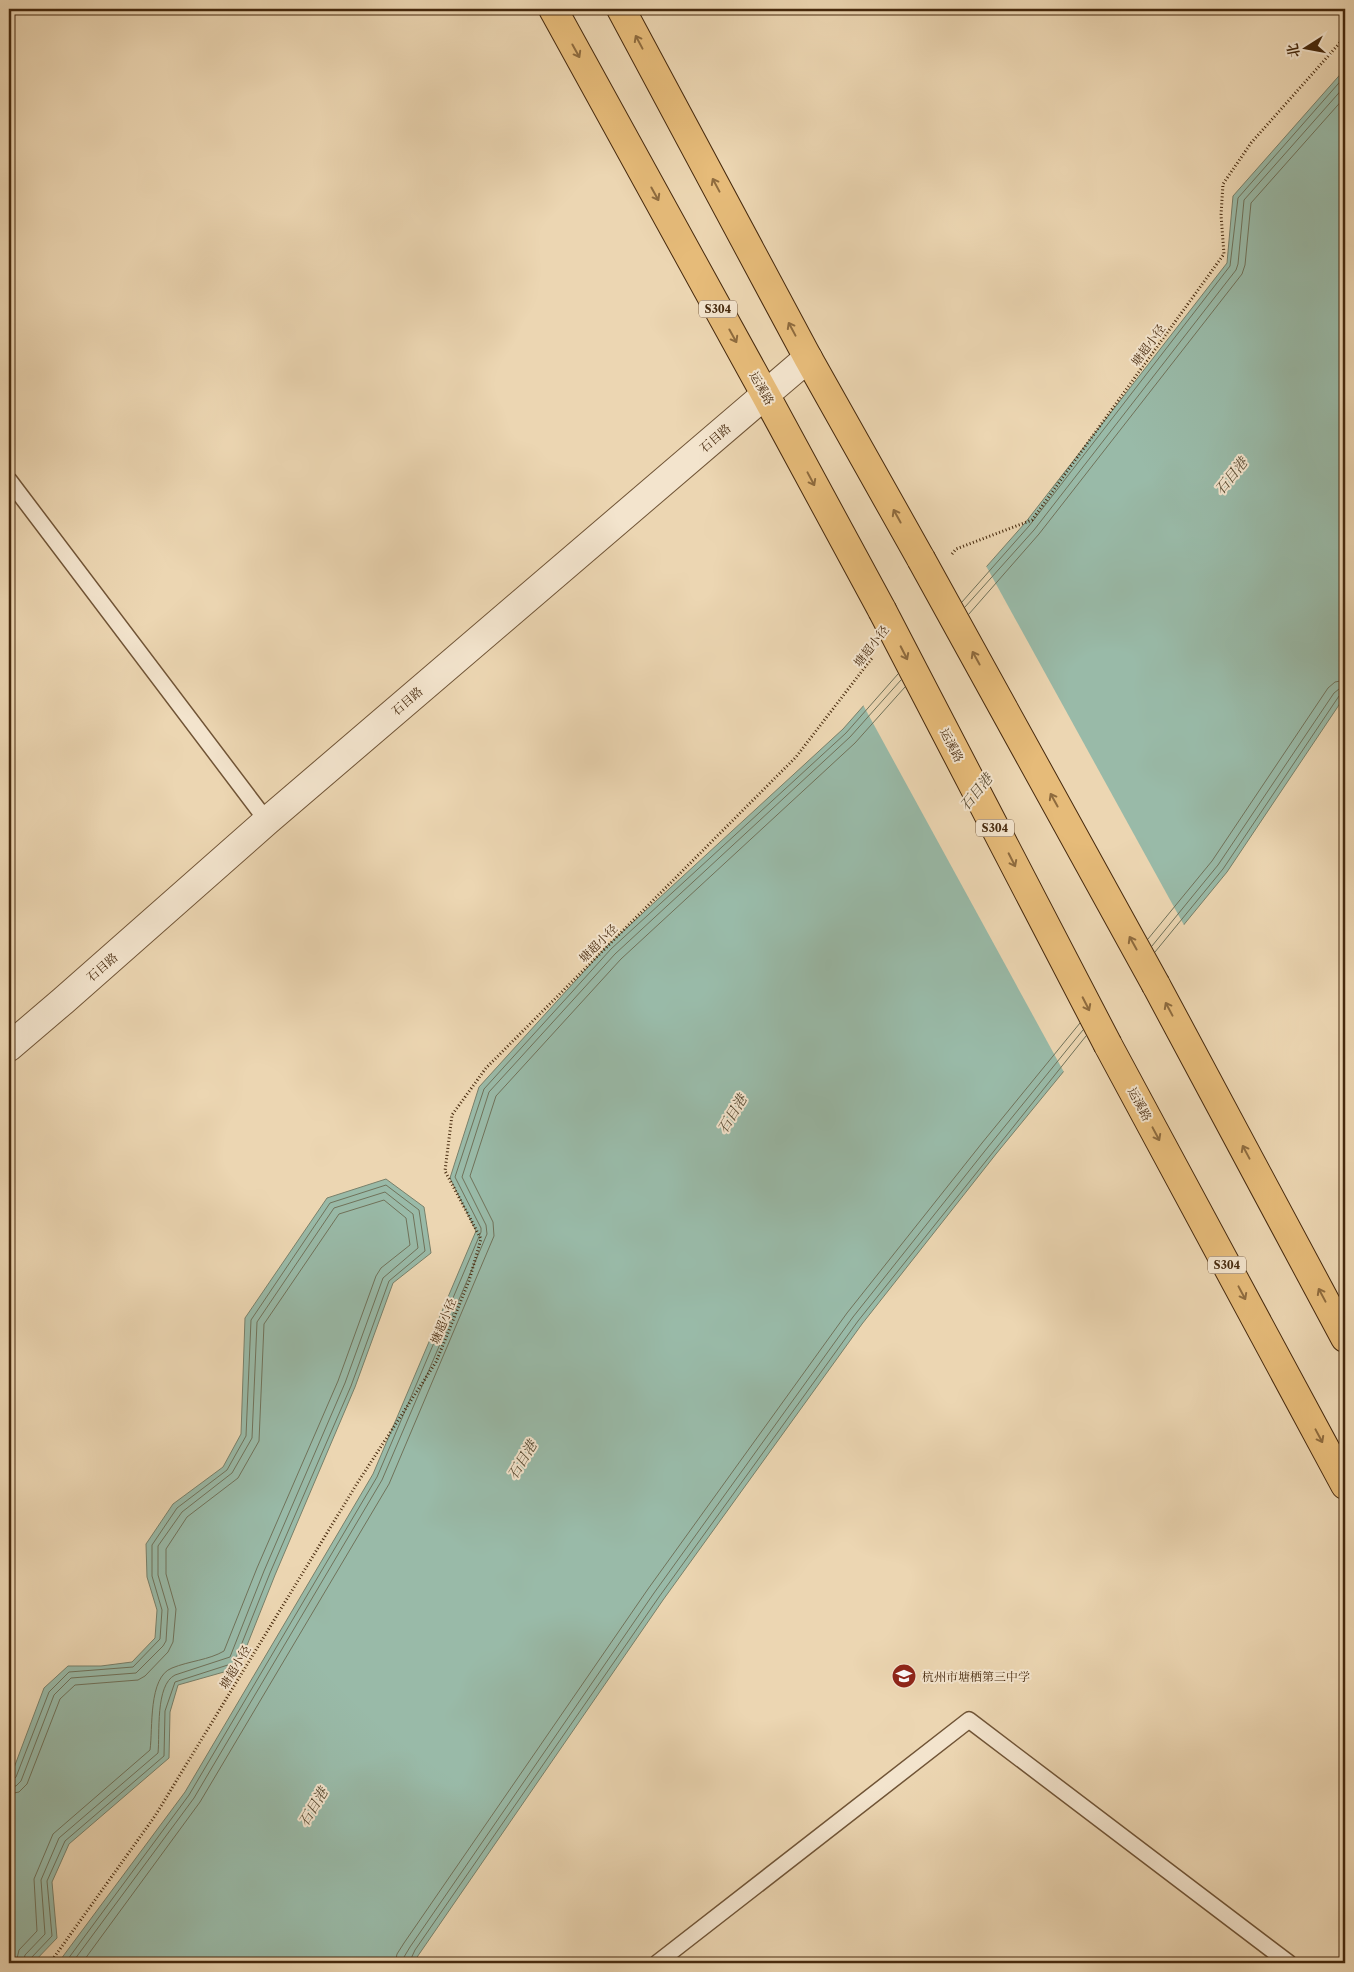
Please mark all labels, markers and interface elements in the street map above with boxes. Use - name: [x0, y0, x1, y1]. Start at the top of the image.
- north arrow: [1282, 22, 1332, 72]
- one-way arrow: [634, 35, 643, 50]
- text: 北: [1283, 42, 1303, 59]
- one-way arrow: [572, 44, 582, 58]
- one-way arrow: [710, 179, 720, 193]
- one-way arrow: [650, 186, 660, 201]
- road number: S304: [699, 300, 737, 318]
- one-way arrow: [787, 321, 797, 336]
- street label: 塘超小径: [1128, 321, 1168, 369]
- one-way arrow: [729, 328, 739, 343]
- street label: 运溪路: [747, 369, 777, 407]
- street label: 石目路: [696, 421, 734, 455]
- water label: 石目港: [1211, 452, 1252, 498]
- one-way arrow: [807, 471, 816, 486]
- one-way arrow: [892, 510, 902, 524]
- street label: 塘超小径: [850, 622, 892, 670]
- one-way arrow: [899, 646, 909, 661]
- one-way arrow: [971, 651, 980, 666]
- street label: 石目路: [388, 684, 426, 718]
- street label: 运溪路: [937, 726, 967, 764]
- water label: 石目港: [956, 768, 997, 814]
- one-way arrow: [1049, 794, 1059, 808]
- road number: S304: [976, 820, 1014, 836]
- one-way arrow: [1007, 852, 1017, 867]
- street label: 塘超小径: [576, 921, 620, 965]
- one-way arrow: [1128, 935, 1138, 950]
- street label: 石目路: [83, 950, 121, 984]
- one-way arrow: [1082, 996, 1092, 1011]
- one-way arrow: [1164, 1001, 1174, 1016]
- street label: 运溪路: [1125, 1085, 1155, 1123]
- water label: 石目港: [713, 1090, 752, 1137]
- one-way arrow: [1151, 1127, 1161, 1142]
- one-way arrow: [1240, 1145, 1250, 1160]
- road number: S304: [1208, 1256, 1246, 1274]
- one-way arrow: [1237, 1285, 1247, 1299]
- one-way arrow: [1317, 1288, 1327, 1303]
- street label: 塘超小径: [427, 1296, 459, 1346]
- one-way arrow: [1314, 1428, 1324, 1443]
- water label: 石目港: [503, 1436, 542, 1483]
- street label: 塘超小径: [216, 1643, 254, 1691]
- school or university icon: 杭州市塘栖第三中学: [891, 1663, 917, 1689]
- place label: 杭州市塘栖第三中学: [922, 1669, 1030, 1684]
- water label: 石目港: [294, 1783, 333, 1830]

